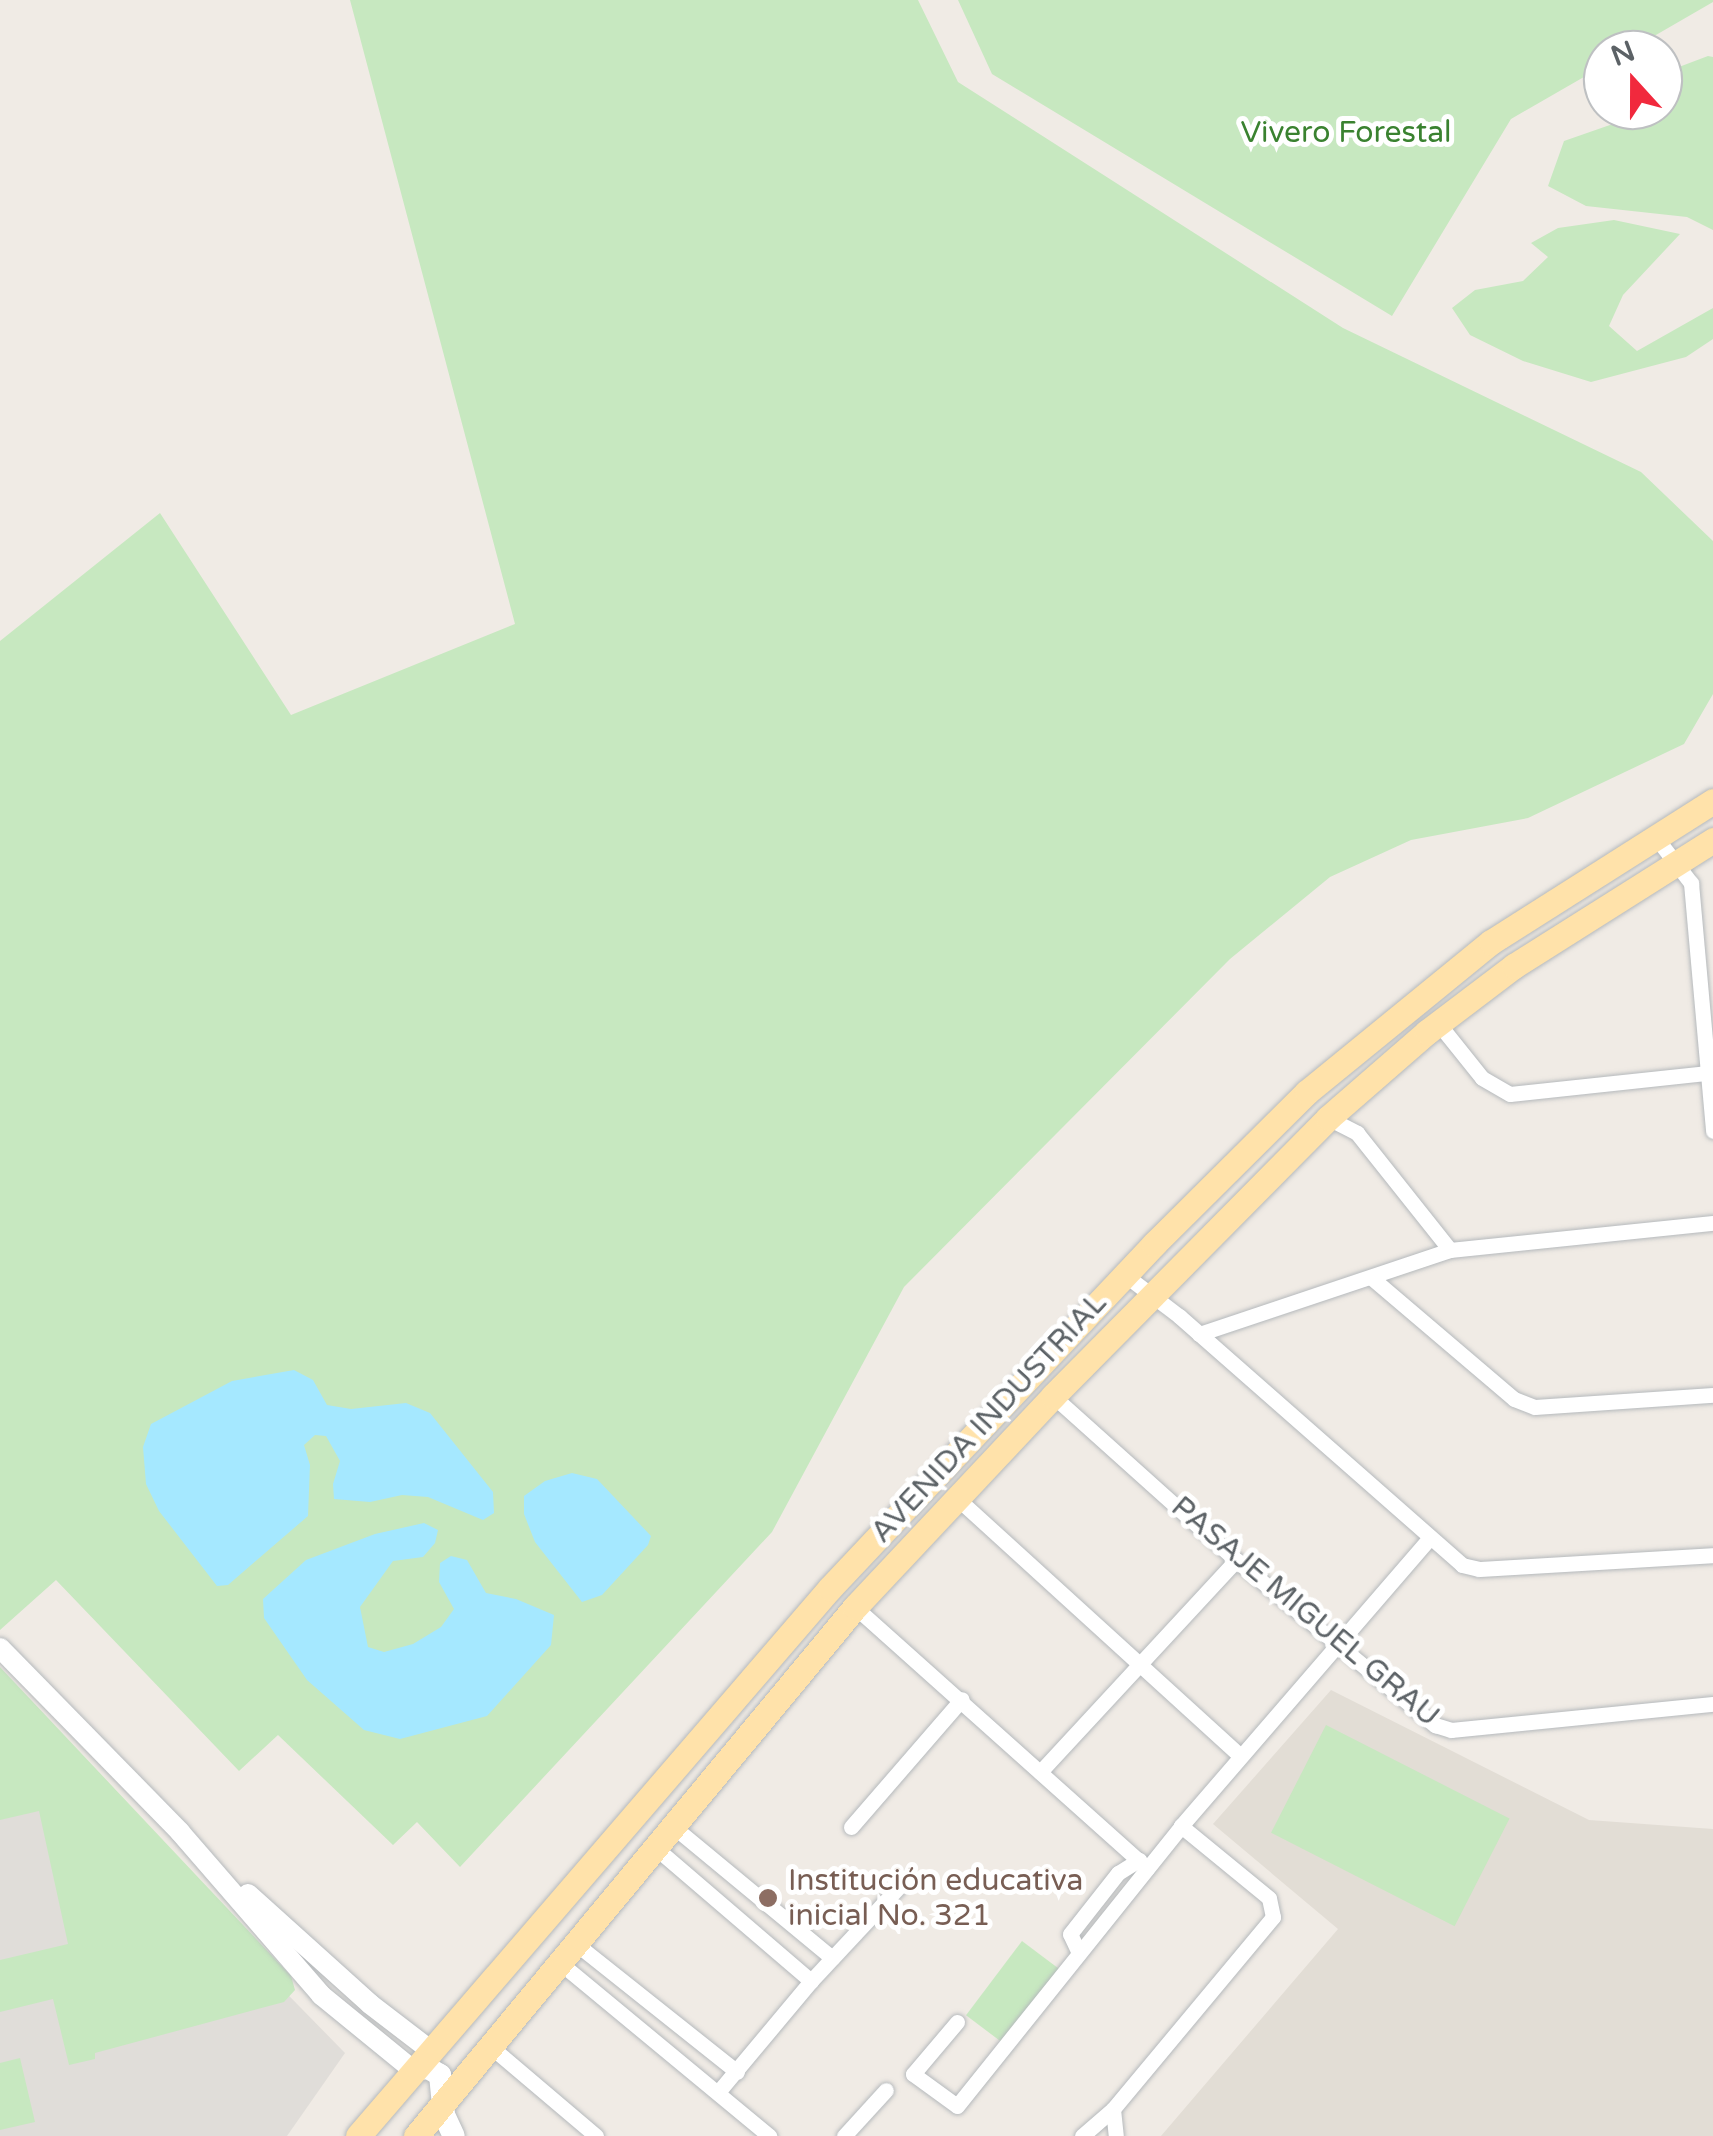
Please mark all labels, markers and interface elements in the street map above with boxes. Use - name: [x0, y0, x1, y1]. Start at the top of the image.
- north arrow: [1583, 30, 1683, 130]
- text: N: [1606, 34, 1640, 74]
- park label: Vivero Forestal: [1240, 115, 1452, 151]
- street label: AVENIDA INDUSTRIAL: [864, 1285, 1114, 1551]
- street label: PASAJE MIGUEL GRAU: [1164, 1489, 1446, 1735]
- place label: Institución educativa inicial No. 321: [788, 1863, 1083, 1934]
- marker: Institución educativa inicial No. 321: [757, 1887, 779, 1909]

